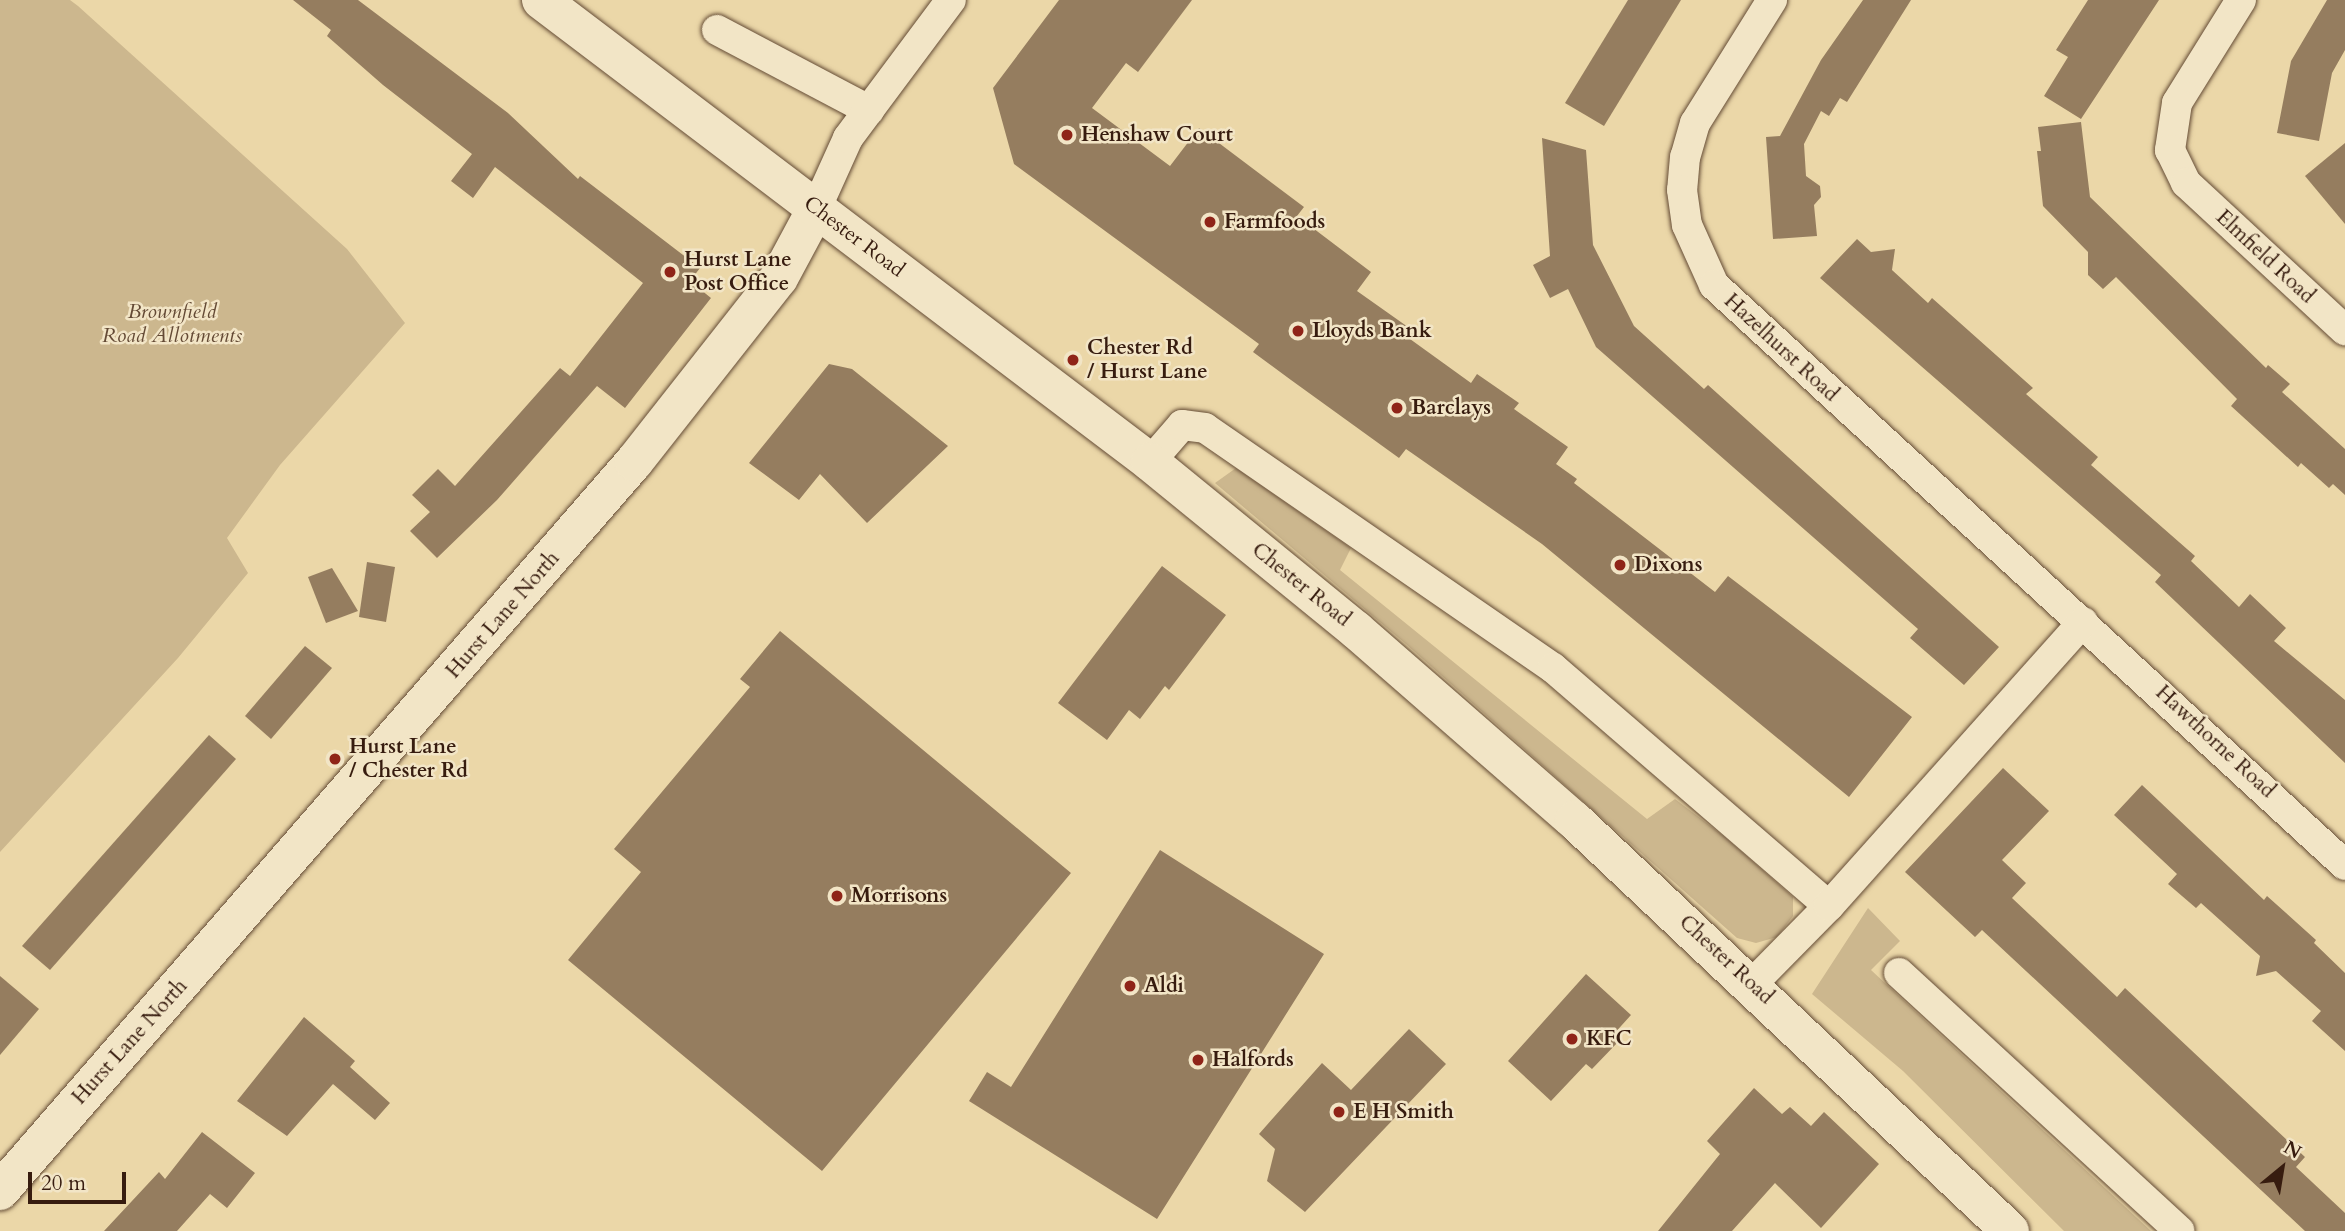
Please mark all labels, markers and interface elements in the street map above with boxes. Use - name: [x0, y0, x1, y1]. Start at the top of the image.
- place label: Henshaw Court: [1081, 122, 1233, 148]
- marker: Henshaw Court: [1059, 127, 1075, 143]
- street label: Chester Road: [799, 191, 909, 283]
- street label: Elmfield Road: [2210, 205, 2320, 309]
- place label: Farmfoods: [1224, 209, 1325, 235]
- marker: Farmfoods: [1202, 214, 1218, 230]
- place label: Hurst Lane Post Office: [684, 247, 792, 297]
- marker: Hurst Lane Post Office: [662, 264, 678, 280]
- street label: Hazelhurst Road: [1719, 289, 1843, 407]
- park label: Brownfield Road Allotments: [102, 299, 242, 349]
- place label: Lloyds Bank: [1312, 318, 1432, 344]
- marker: Lloyds Bank: [1290, 323, 1306, 339]
- place label: Chester Rd / Hurst Lane: [1087, 335, 1208, 385]
- marker: Chester Rd / Hurst Lane: [1065, 352, 1081, 368]
- place label: Barclays: [1411, 395, 1491, 421]
- marker: Barclays: [1389, 400, 1405, 416]
- street label: Chester Road: [1247, 538, 1355, 632]
- street label: Hurst Lane North: [441, 546, 565, 684]
- place label: Dixons: [1634, 552, 1703, 578]
- marker: Dixons: [1612, 557, 1628, 573]
- street label: Hawthorne Road: [2150, 680, 2280, 804]
- place label: Hurst Lane / Chester Rd: [349, 734, 468, 784]
- marker: Hurst Lane / Chester Rd: [327, 751, 343, 767]
- place label: Morrisons: [851, 883, 947, 909]
- marker: Morrisons: [829, 888, 845, 904]
- street label: Chester Road: [1674, 910, 1778, 1010]
- place label: Aldi: [1144, 973, 1184, 999]
- street label: Hurst Lane North: [67, 974, 193, 1110]
- marker: Aldi: [1122, 978, 1138, 994]
- place label: KFC: [1586, 1026, 1632, 1052]
- marker: KFC: [1564, 1031, 1580, 1047]
- place label: Halfords: [1212, 1047, 1294, 1073]
- marker: Halfords: [1190, 1052, 1206, 1068]
- place label: E H Smith: [1353, 1099, 1454, 1125]
- marker: E H Smith: [1331, 1104, 1347, 1120]
- north arrow: [2247, 1133, 2317, 1203]
- text: N: [2279, 1134, 2306, 1165]
- scale bar: [32, 1158, 130, 1202]
- text: 20 m: [41, 1169, 86, 1198]

